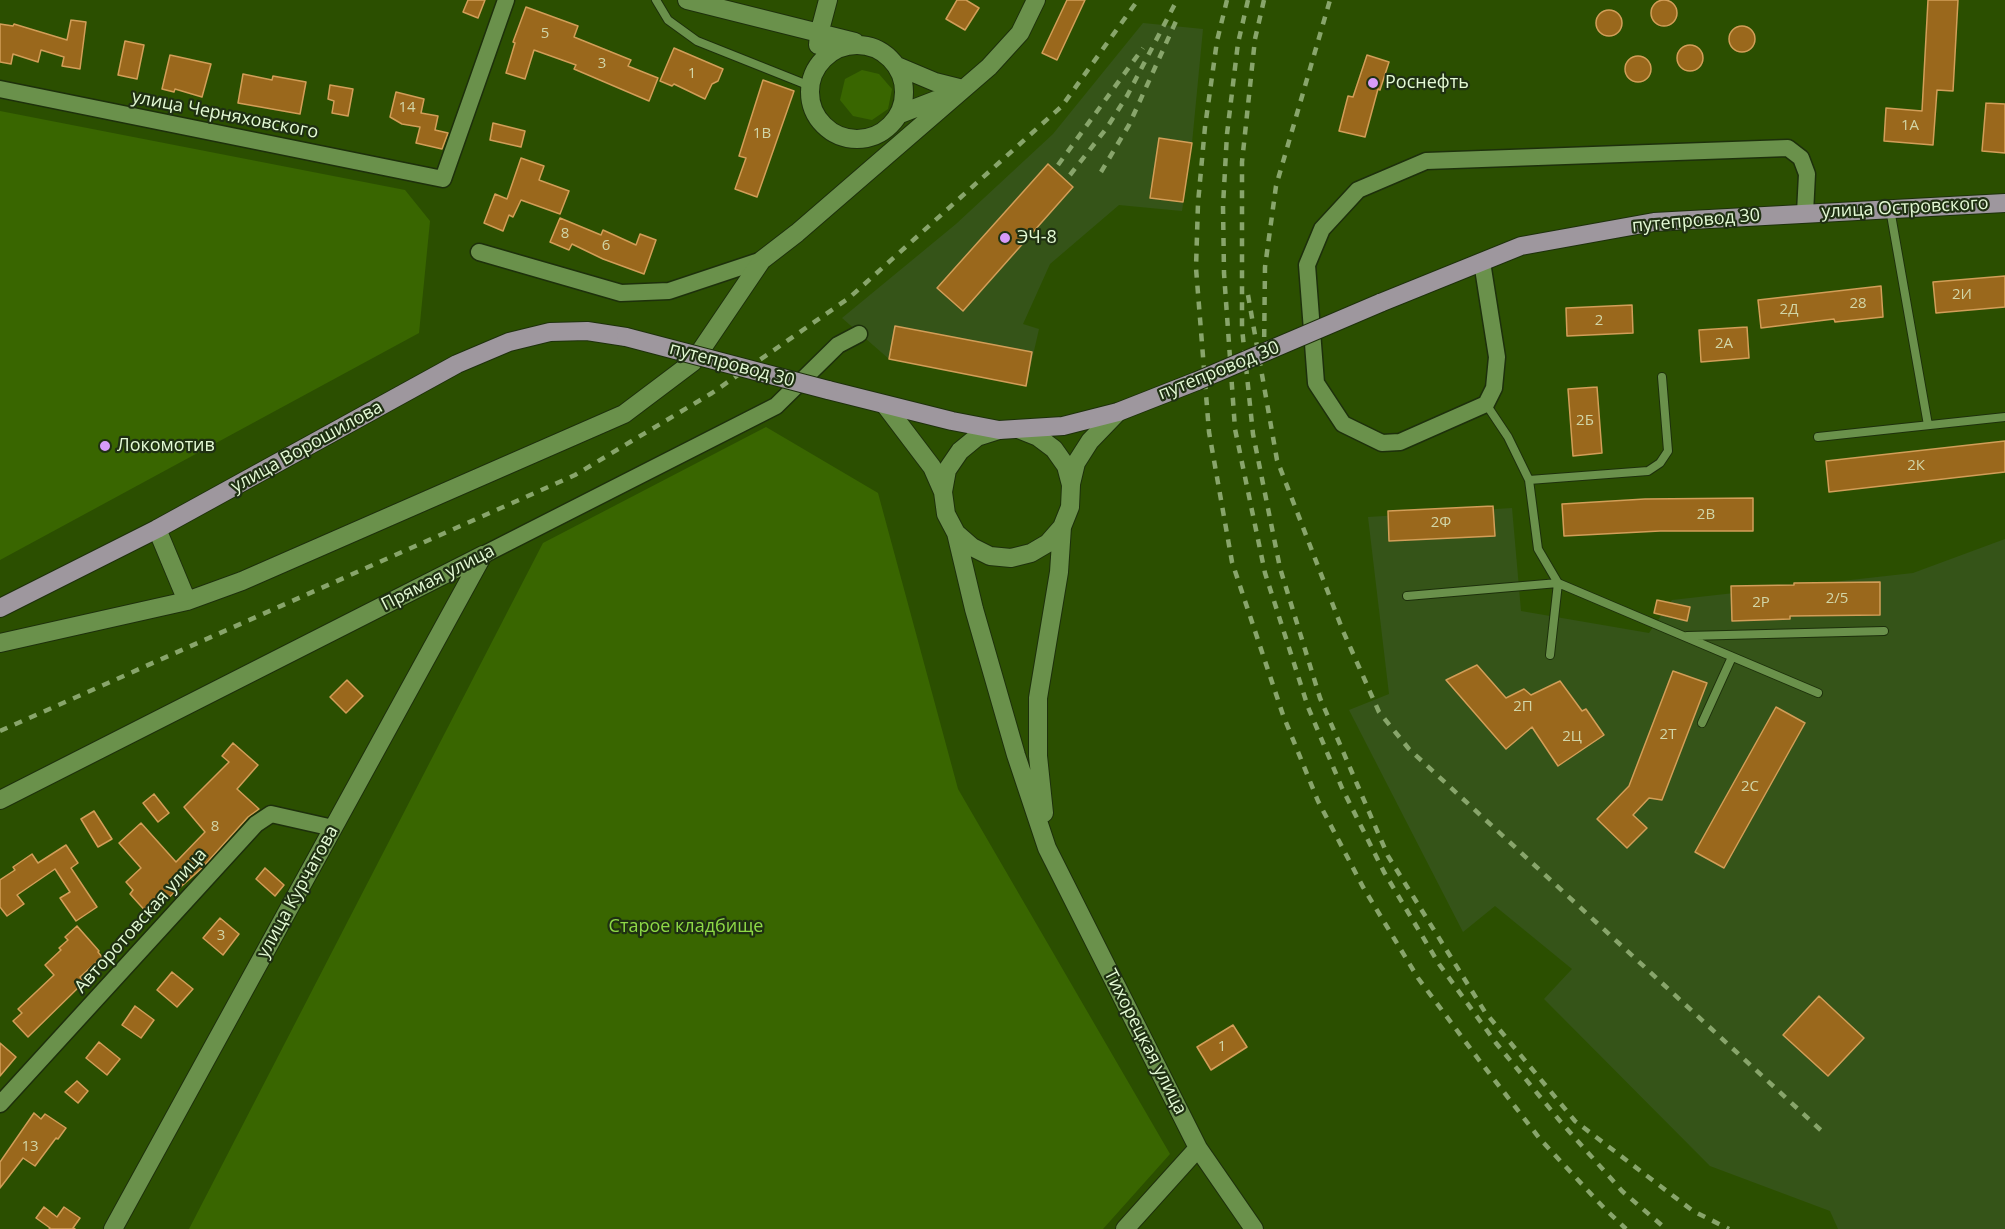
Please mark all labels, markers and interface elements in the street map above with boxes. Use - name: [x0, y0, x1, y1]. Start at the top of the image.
- house number: 5: [541, 25, 549, 43]
- house number: 3: [598, 55, 606, 73]
- house number: 1: [688, 65, 696, 83]
- place label: Роснефть: [1385, 72, 1469, 94]
- marker: Роснефть: [1366, 76, 1380, 90]
- street label: улица Черняховского: [130, 86, 320, 144]
- house number: 14: [398, 99, 416, 117]
- house number: 1А: [1901, 117, 1919, 135]
- house number: 1В: [753, 125, 771, 143]
- street label: улица Островского: [1821, 193, 1989, 223]
- street label: путепровод 30: [1631, 205, 1761, 237]
- house number: 8: [561, 225, 569, 243]
- place label: ЭЧ-8: [1017, 227, 1057, 249]
- marker: ЭЧ-8: [998, 231, 1012, 245]
- house number: 6: [602, 237, 610, 255]
- house number: 2И: [1952, 286, 1972, 304]
- house number: 28: [1849, 295, 1867, 313]
- house number: 2Д: [1780, 301, 1798, 319]
- house number: 2: [1595, 312, 1603, 330]
- house number: 2А: [1715, 335, 1733, 353]
- street label: путепровод 30: [1155, 337, 1283, 405]
- street label: путепровод 30: [667, 338, 797, 392]
- street label: улица Ворошилова: [227, 396, 387, 498]
- house number: 2Б: [1576, 412, 1594, 430]
- place label: Локомотив: [117, 435, 215, 457]
- marker: Локомотив: [98, 439, 112, 453]
- house number: 2К: [1907, 457, 1925, 475]
- house number: 2В: [1697, 506, 1715, 524]
- house number: 2Ф: [1431, 514, 1451, 532]
- street label: Прямая улица: [378, 540, 498, 616]
- house number: 2/5: [1826, 590, 1848, 608]
- house number: 2Р: [1752, 594, 1770, 612]
- house number: 2П: [1513, 698, 1533, 716]
- house number: 2Т: [1660, 726, 1676, 744]
- house number: 2Ц: [1562, 728, 1582, 746]
- house number: 2С: [1741, 778, 1759, 796]
- house number: 8: [211, 818, 219, 836]
- street label: улица Курчатова: [253, 822, 343, 962]
- street label: Авторотовская улица: [70, 844, 212, 998]
- park label: Старое кладбище: [609, 916, 763, 938]
- house number: 3: [217, 927, 225, 945]
- street label: Тихорецкая улица: [1099, 966, 1191, 1118]
- house number: 1: [1218, 1038, 1226, 1056]
- house number: 13: [21, 1138, 39, 1156]

